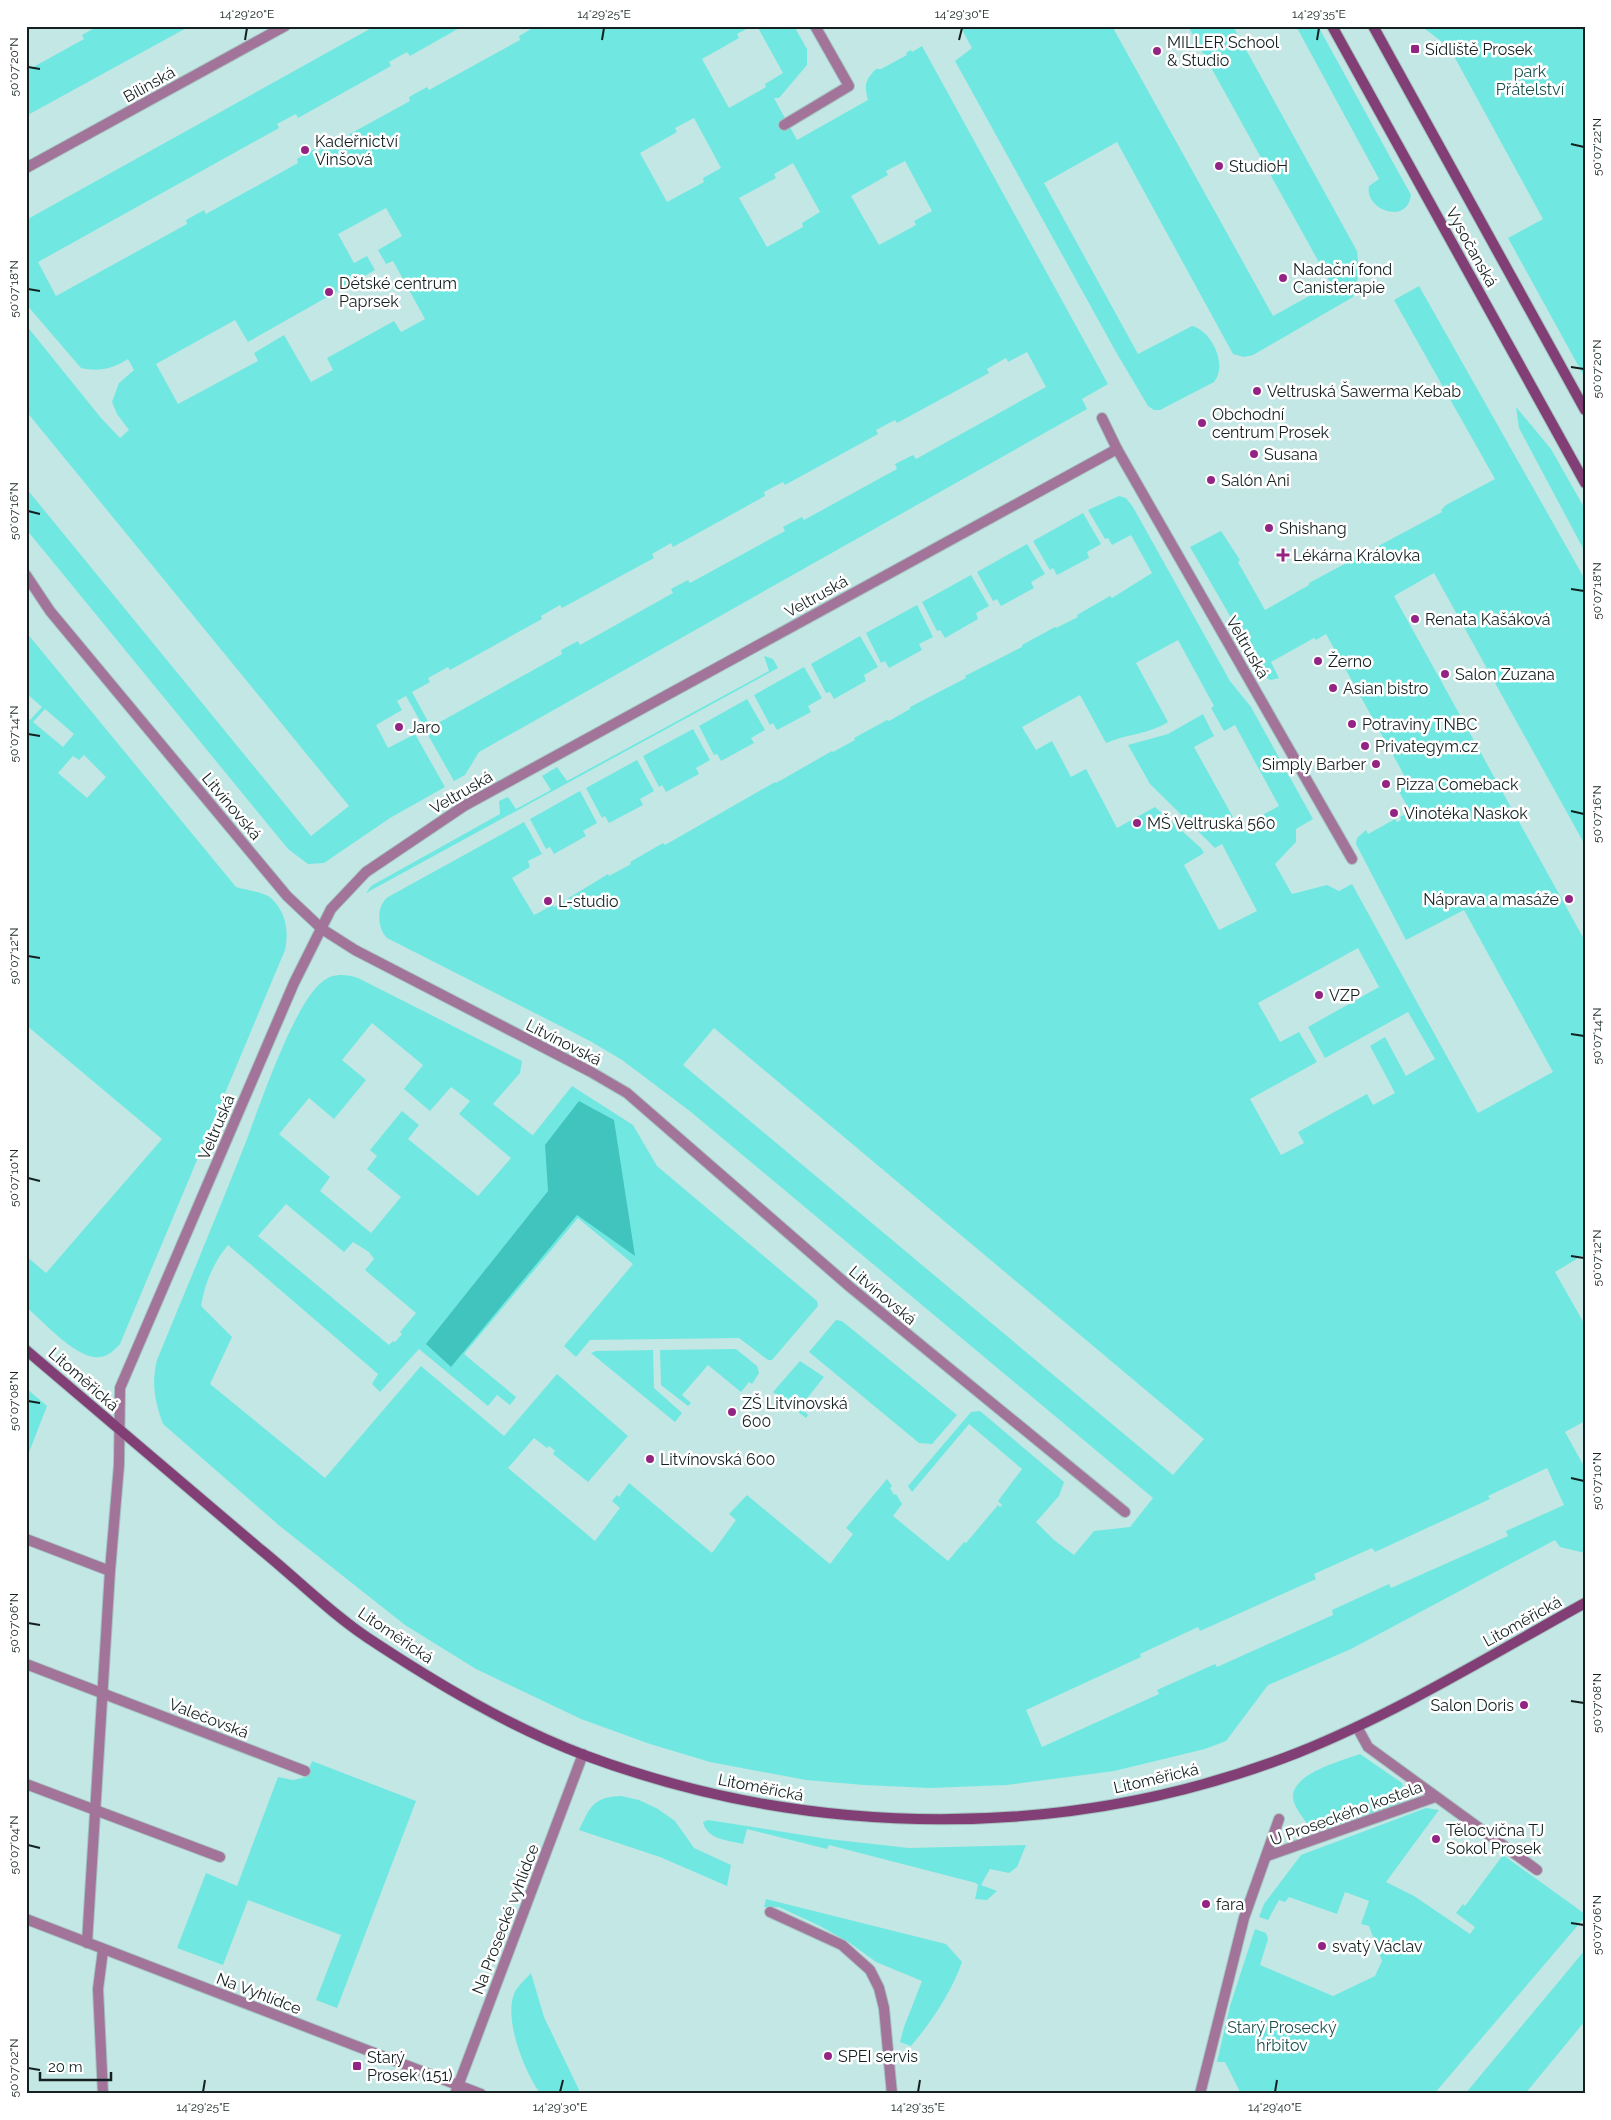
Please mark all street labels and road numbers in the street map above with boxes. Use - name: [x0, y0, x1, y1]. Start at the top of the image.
- street label: Bílinská: [120, 63, 178, 106]
- street label: Vysočanská: [1442, 204, 1501, 290]
- street label: Veltruská: [781, 571, 851, 621]
- street label: Veltruská: [1222, 613, 1273, 682]
- street label: Veltruská: [427, 767, 496, 818]
- street label: Litvínovská: [198, 769, 265, 844]
- street label: Litvínovská: [523, 1015, 605, 1070]
- street label: Veltruská: [194, 1092, 239, 1163]
- street label: Litvínovská: [845, 1262, 920, 1329]
- street label: Litoměřická: [45, 1344, 123, 1415]
- street label: Litoměřická: [1480, 1592, 1565, 1651]
- street label: Litoměřická: [354, 1603, 437, 1668]
- street label: Valečovská: [166, 1695, 251, 1742]
- street label: Litoměřická: [1112, 1759, 1200, 1797]
- street label: Litoměřická: [717, 1770, 805, 1805]
- street label: U Proseckého kostela: [1268, 1777, 1425, 1850]
- street label: Na Prosecké vyhlídce: [468, 1841, 543, 1997]
- street label: Na Vyhlídce: [214, 1969, 304, 2018]

